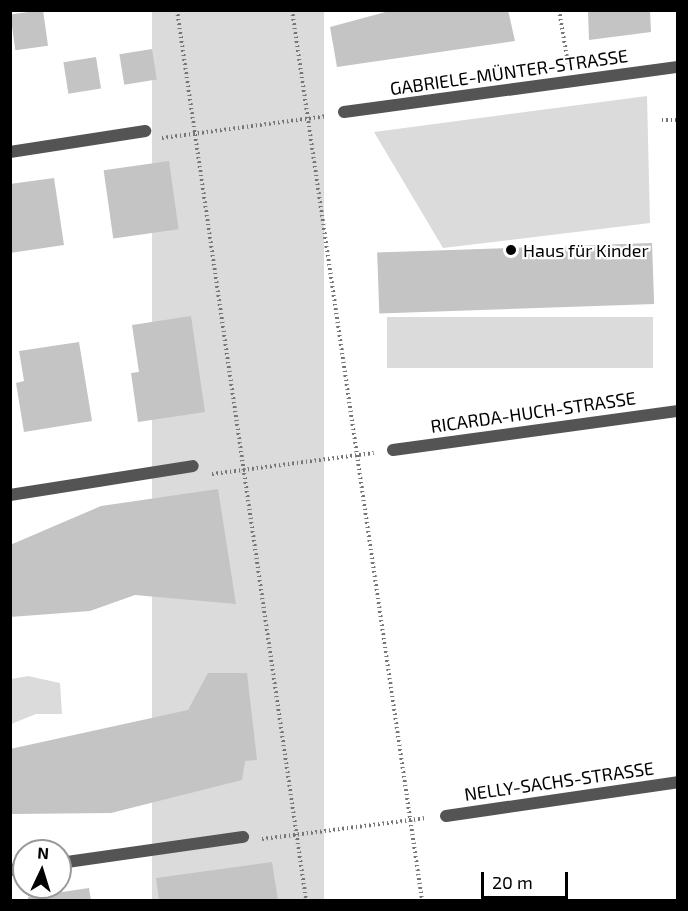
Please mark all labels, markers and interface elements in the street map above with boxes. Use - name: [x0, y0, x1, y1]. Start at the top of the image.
- street label: GABRIELE-MÜNTER-STRASSE: [389, 45, 629, 99]
- place label: Haus für Kinder: [523, 239, 649, 261]
- marker: Haus für Kinder: [504, 243, 518, 257]
- street label: RICARDA-HUCH-STRASSE: [429, 387, 637, 437]
- street label: NELLY-SACHS-STRASSE: [463, 757, 655, 805]
- north arrow: [12, 839, 72, 899]
- text: N: [37, 843, 50, 862]
- scale bar: [484, 860, 571, 898]
- text: 20 m: [492, 871, 533, 893]

